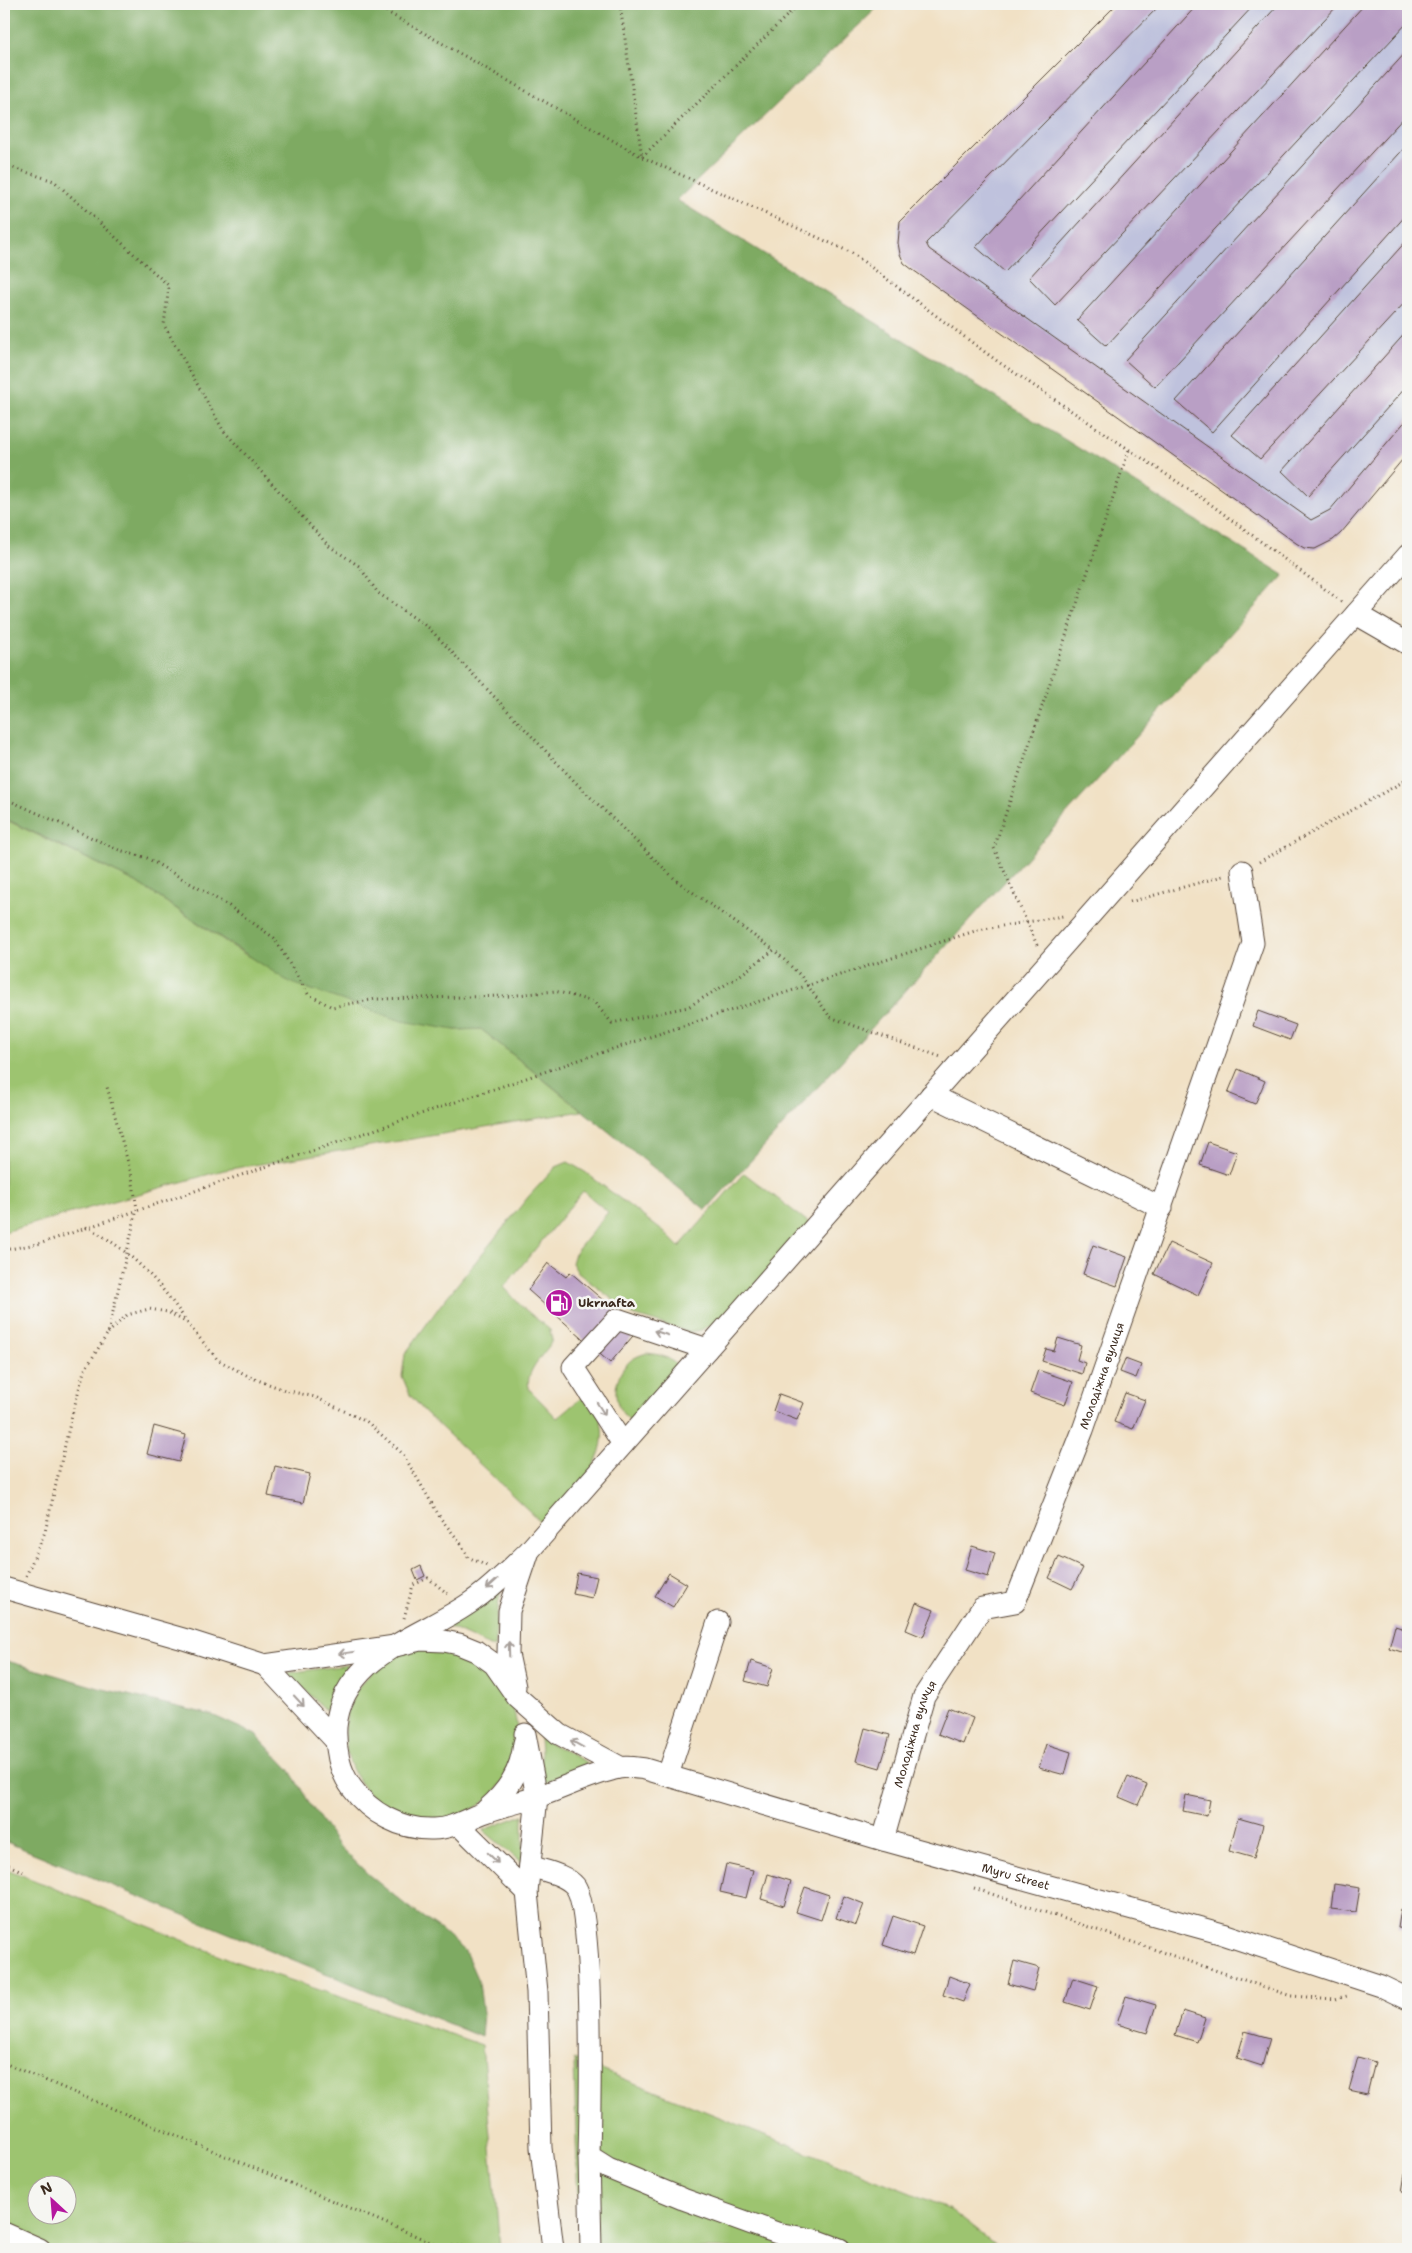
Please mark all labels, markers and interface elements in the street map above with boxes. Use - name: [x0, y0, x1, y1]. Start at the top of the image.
- fuel station icon: Ukrnafta: [544, 1288, 574, 1318]
- place label: Ukrnafta: [578, 1295, 636, 1311]
- street label: Молодіжна вулиця: [1076, 1320, 1128, 1432]
- one-way arrow: [654, 1328, 670, 1338]
- one-way arrow: [596, 1402, 606, 1416]
- one-way arrow: [485, 1578, 498, 1590]
- one-way arrow: [504, 1642, 513, 1658]
- one-way arrow: [339, 1648, 355, 1658]
- street label: Молодіжна вулиця: [890, 1677, 940, 1790]
- one-way arrow: [293, 1694, 305, 1707]
- one-way arrow: [571, 1738, 585, 1748]
- one-way arrow: [487, 1852, 500, 1864]
- street label: Myru Street: [980, 1860, 1051, 1894]
- north arrow: [28, 2176, 78, 2226]
- text: N: [37, 2178, 55, 2199]

